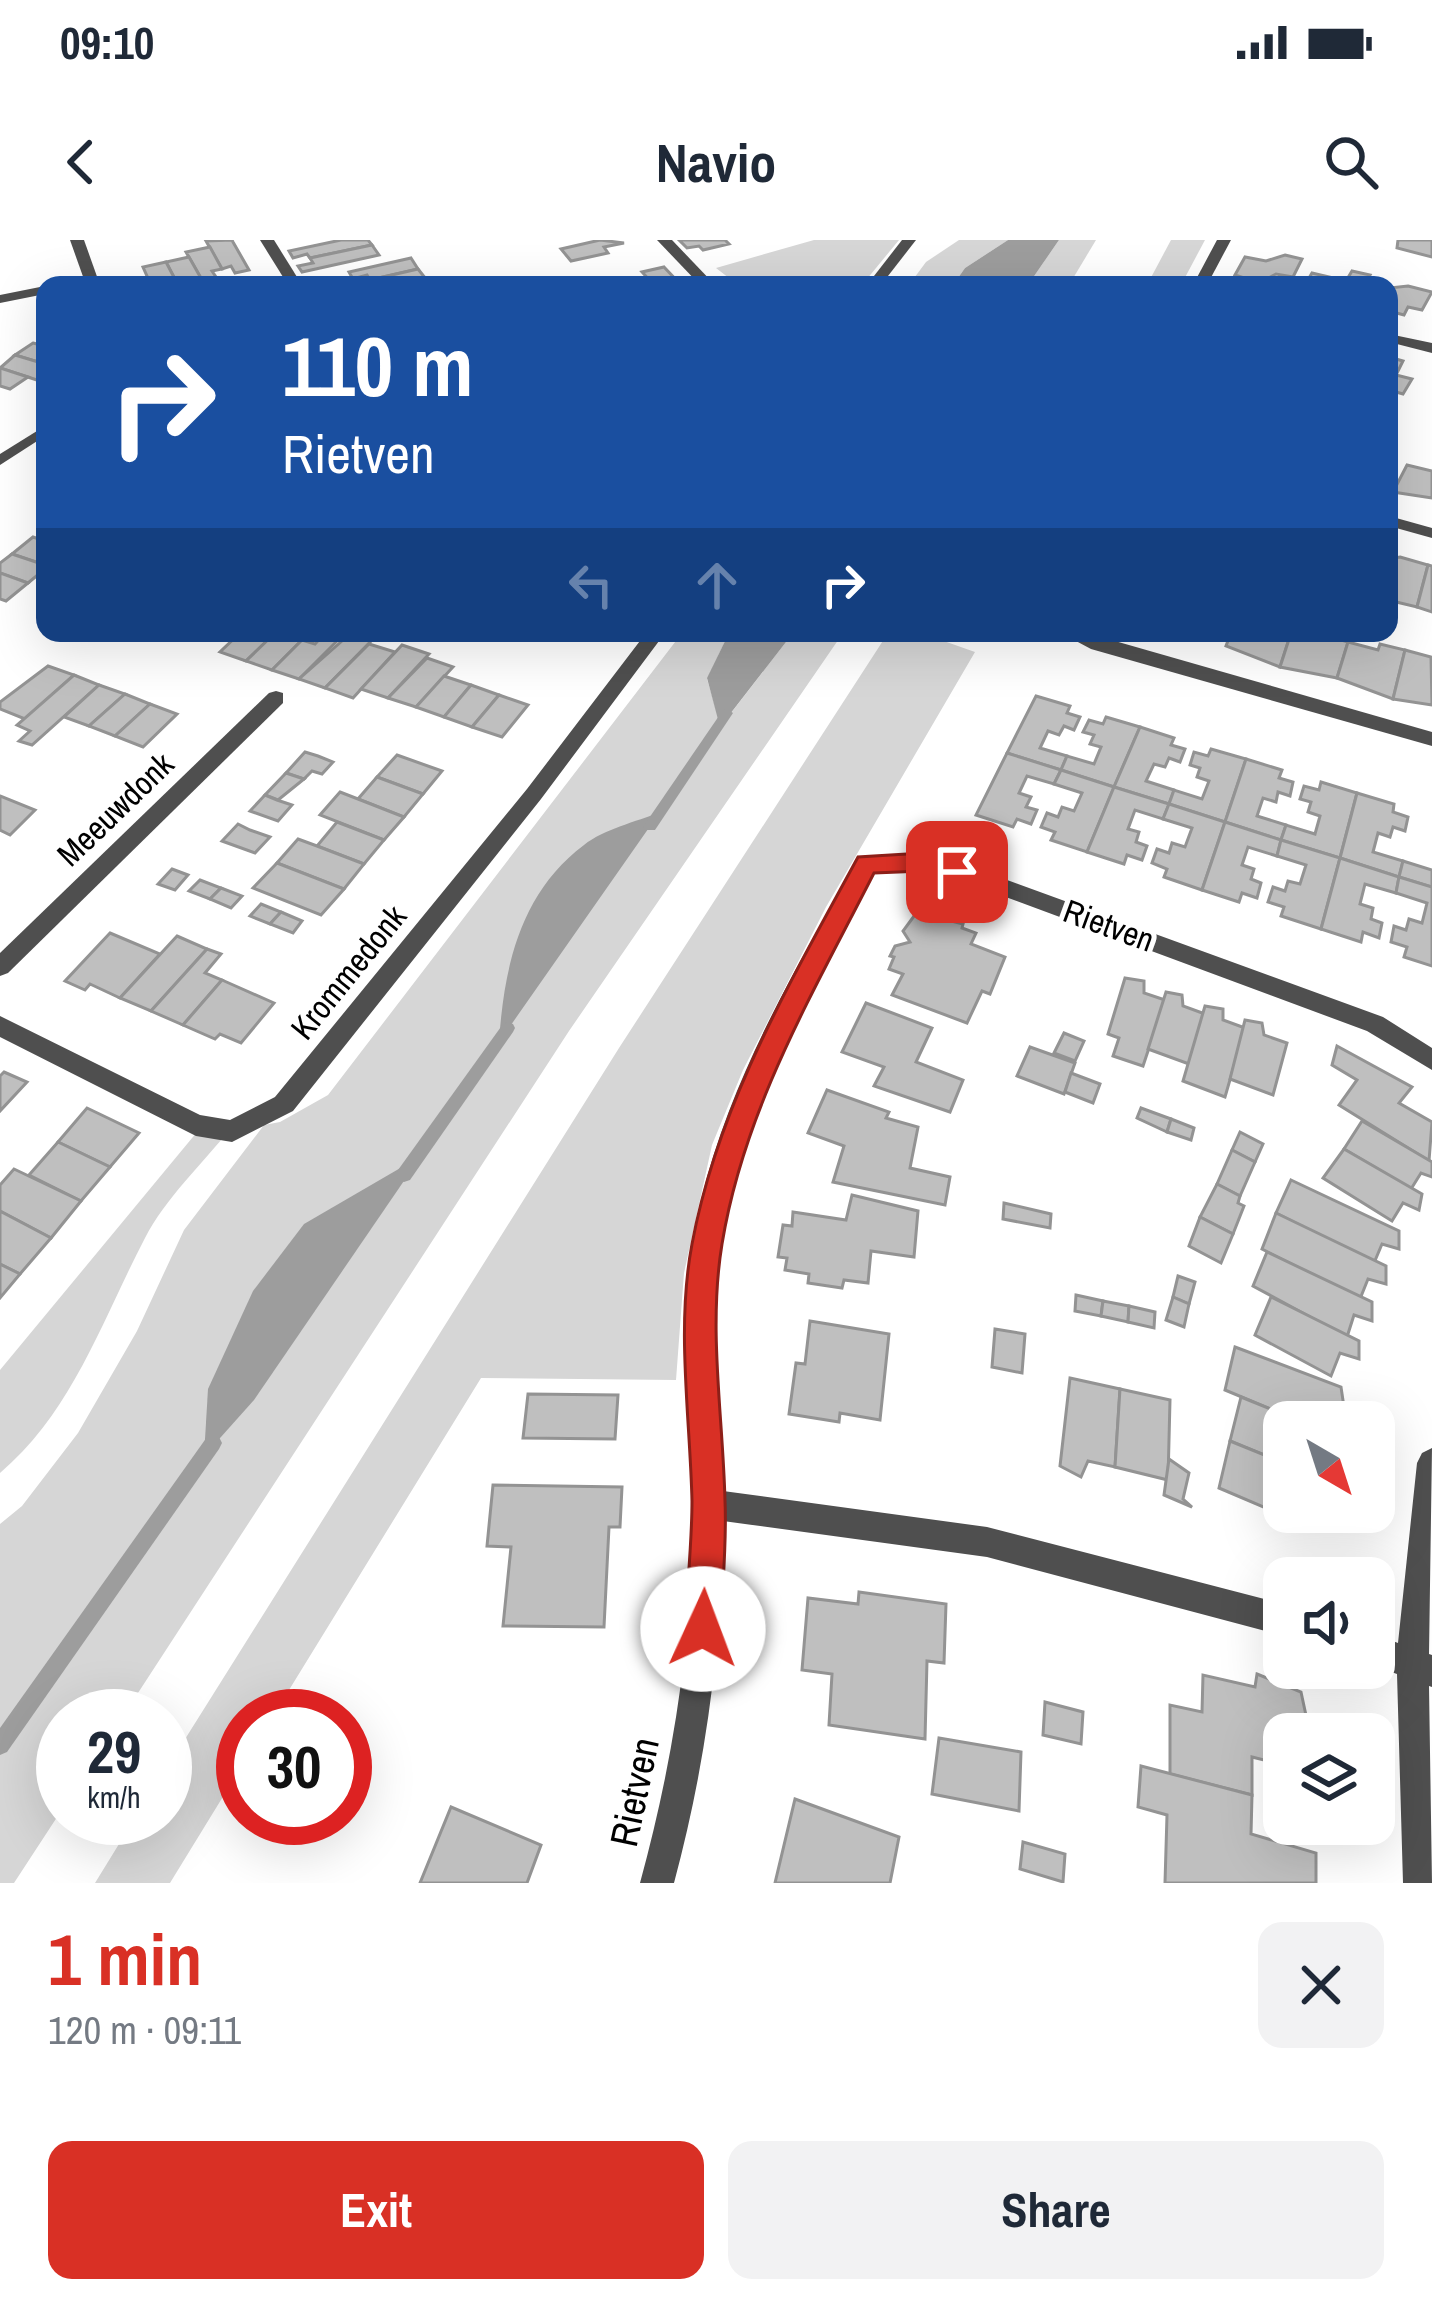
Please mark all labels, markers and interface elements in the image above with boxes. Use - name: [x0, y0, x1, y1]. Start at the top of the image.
- text: 09:10: [60, 12, 154, 73]
- text: Navio: [656, 126, 776, 199]
- icon: back: [48, 129, 114, 195]
- icon: search: [1318, 129, 1384, 195]
- text: 110 m: [282, 309, 474, 422]
- icon: right: [84, 324, 240, 480]
- text: Rietven: [282, 417, 435, 490]
- icon: left: [558, 552, 624, 618]
- icon: ahead: [684, 552, 750, 618]
- icon: right: [810, 552, 876, 618]
- street label: Meeuwdonk: [47, 742, 183, 876]
- pin: [906, 821, 1008, 923]
- icon: arrive: [924, 839, 990, 905]
- street label: Rietven: [1058, 888, 1160, 962]
- street label: Krommedonk: [280, 895, 416, 1048]
- north arrow: [1263, 1401, 1395, 1533]
- map controls: [1263, 1401, 1395, 1845]
- button: sound: [1263, 1557, 1395, 1689]
- position arrow: [640, 1566, 766, 1692]
- speed limit sign: 30: [216, 1689, 372, 1845]
- text: 29: [87, 1711, 141, 1792]
- button: layers: [1263, 1713, 1395, 1845]
- street label: Rietven: [597, 1733, 671, 1851]
- text: km/h: [87, 1777, 141, 1817]
- text: 1 min: [48, 1910, 202, 2007]
- button: close: [1258, 1922, 1384, 2048]
- text: 120 m · 09:11: [48, 2004, 241, 2056]
- button: Exit: [48, 2141, 704, 2279]
- button: Share: [728, 2141, 1384, 2279]

